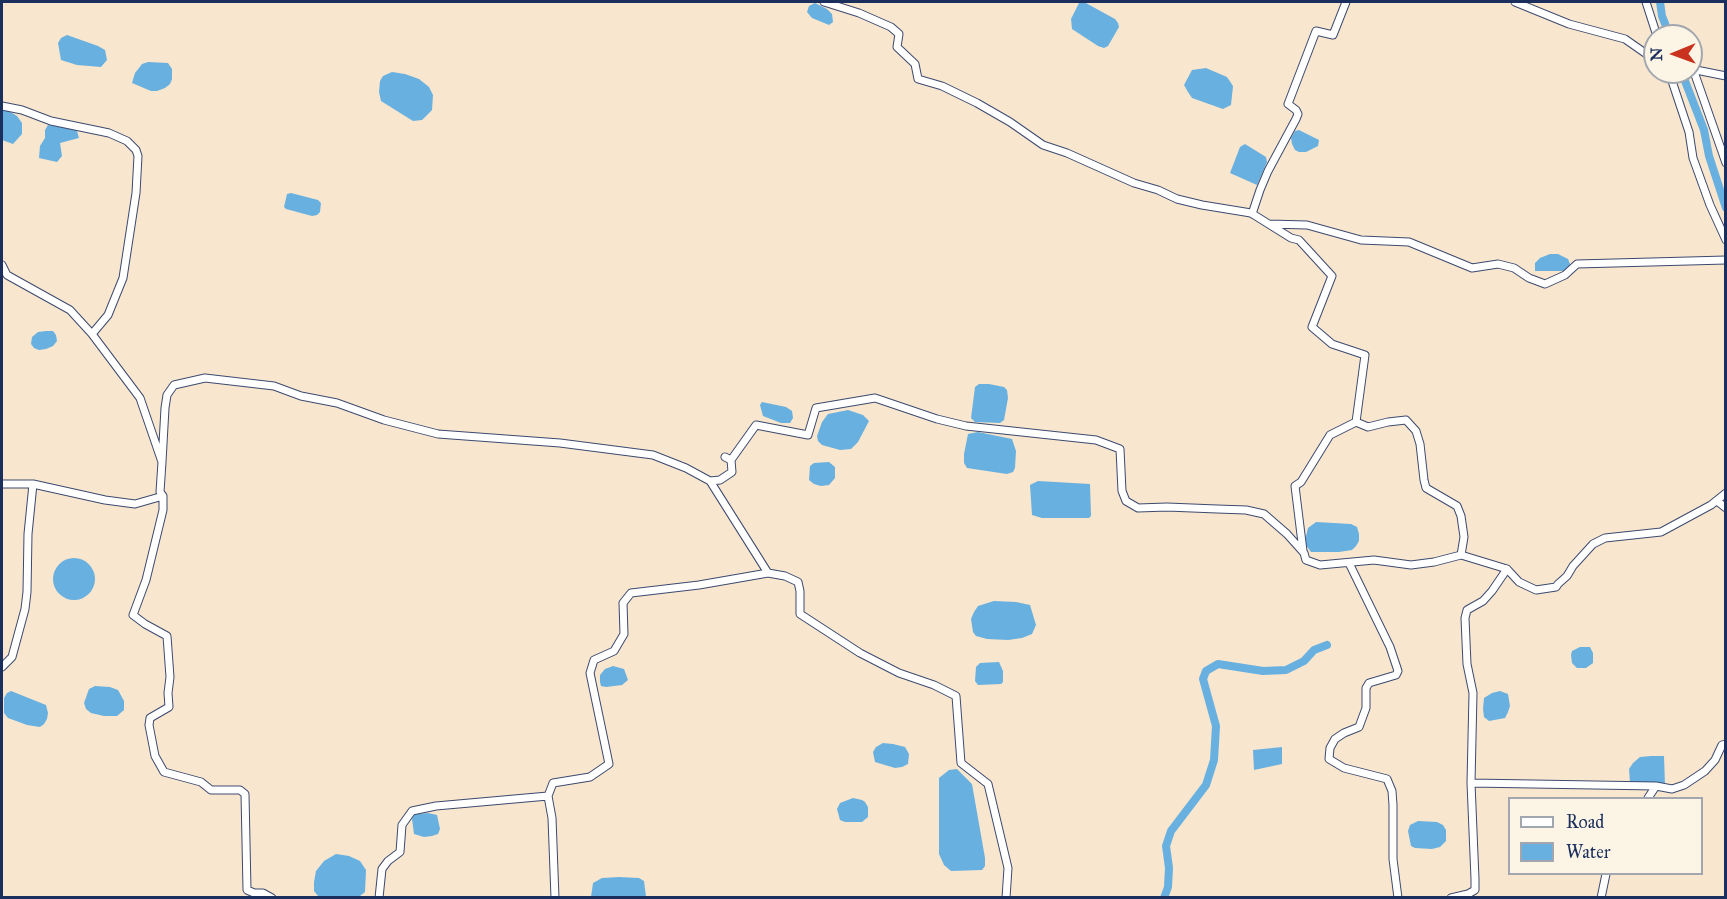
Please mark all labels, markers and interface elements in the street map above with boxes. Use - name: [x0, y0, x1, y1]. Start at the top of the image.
- north arrow: [1643, 24, 1703, 84]
- text: N: [1647, 47, 1666, 61]
- legend: [1508, 797, 1703, 875]
- text: Road: [1566, 811, 1604, 833]
- text: Water: [1566, 841, 1610, 863]

